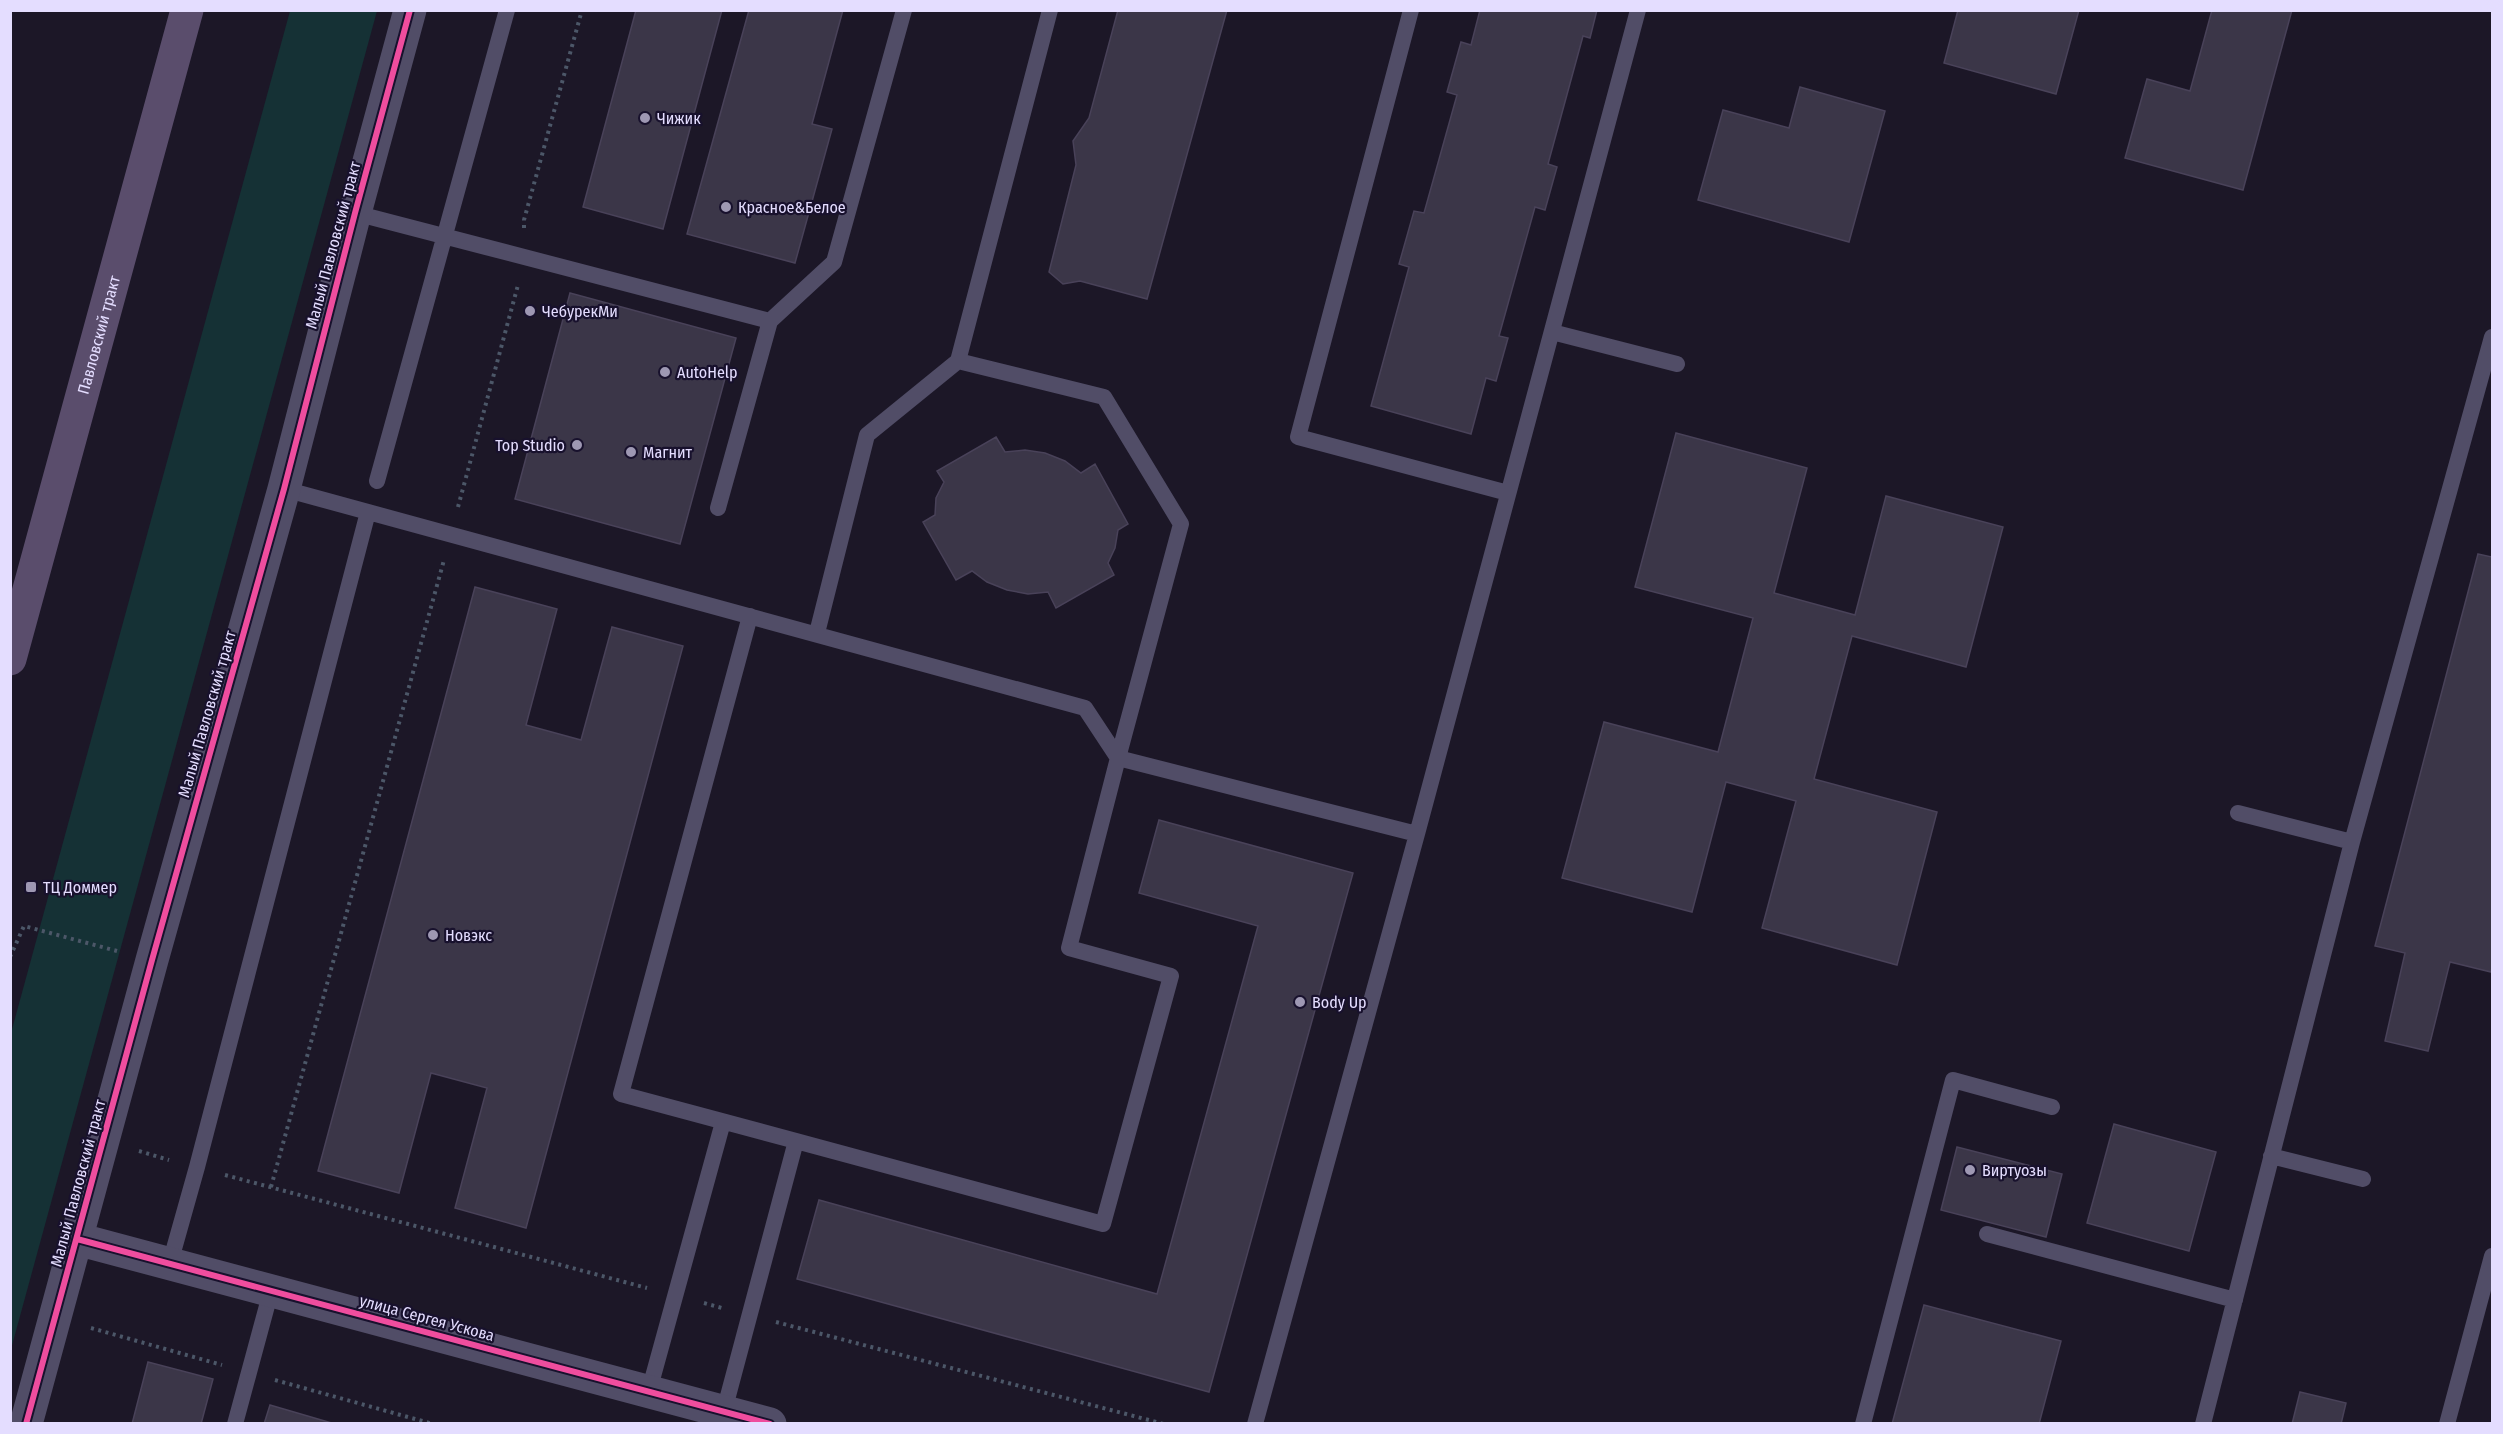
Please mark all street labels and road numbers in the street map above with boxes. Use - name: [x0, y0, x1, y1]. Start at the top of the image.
- street label: Малый Павловский тракт: [302, 159, 365, 331]
- street label: Павловский тракт: [73, 273, 124, 396]
- street label: Малый Павловский тракт: [174, 628, 240, 800]
- street label: Малый Павловский тракт: [47, 1097, 110, 1269]
- street label: улица Сергея Ускова: [357, 1291, 497, 1345]

